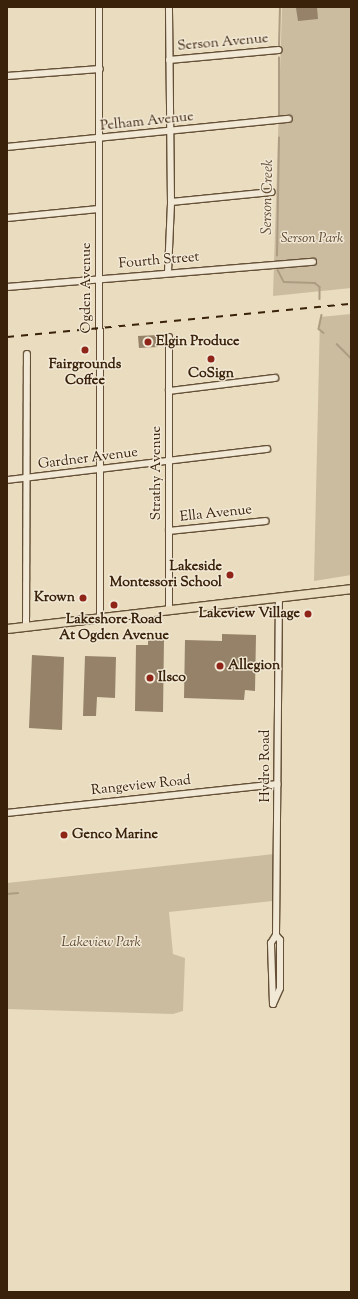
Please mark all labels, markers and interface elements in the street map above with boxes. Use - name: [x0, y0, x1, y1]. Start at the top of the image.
- street label: Serson Avenue: [177, 31, 269, 55]
- street label: Pelham Avenue: [100, 109, 194, 135]
- water label: Serson Creek: [258, 159, 278, 235]
- park label: Serson Park: [281, 231, 343, 247]
- street label: Ogden Avenue: [79, 242, 95, 334]
- street label: Fourth Street: [118, 249, 200, 273]
- place label: Elgin Produce: [156, 334, 240, 350]
- marker: Elgin Produce: [143, 337, 153, 347]
- marker: Fairgrounds Coffee: [80, 345, 90, 355]
- marker: CoSign: [206, 354, 216, 364]
- place label: Fairgrounds Coffee: [49, 357, 121, 390]
- place label: CoSign: [188, 366, 234, 382]
- street label: Strathy Avenue: [149, 426, 165, 520]
- street label: Gardner Avenue: [37, 445, 139, 473]
- street label: Ella Avenue: [179, 502, 253, 526]
- place label: Lakeside Montessori School: [110, 559, 222, 592]
- marker: Lakeside Montessori School: [225, 570, 235, 580]
- place label: Krown: [34, 590, 75, 606]
- marker: Krown: [78, 593, 88, 603]
- marker: Lakeshore Road At Ogden Avenue: [109, 600, 119, 610]
- place label: Lakeview Village: [199, 606, 300, 622]
- marker: Lakeview Village: [303, 609, 313, 619]
- place label: Lakeshore Road At Ogden Avenue: [59, 612, 169, 644]
- place label: Allegion: [228, 658, 280, 674]
- marker: Allegion: [215, 661, 225, 671]
- place label: Ilsco: [158, 670, 186, 686]
- marker: Ilsco: [145, 673, 155, 683]
- street label: Hydro Road: [258, 730, 274, 802]
- street label: Rangeview Road: [90, 772, 192, 800]
- place label: Genco Marine: [72, 827, 158, 843]
- marker: Genco Marine: [59, 830, 69, 840]
- park label: Lakeview Park: [61, 935, 141, 951]

